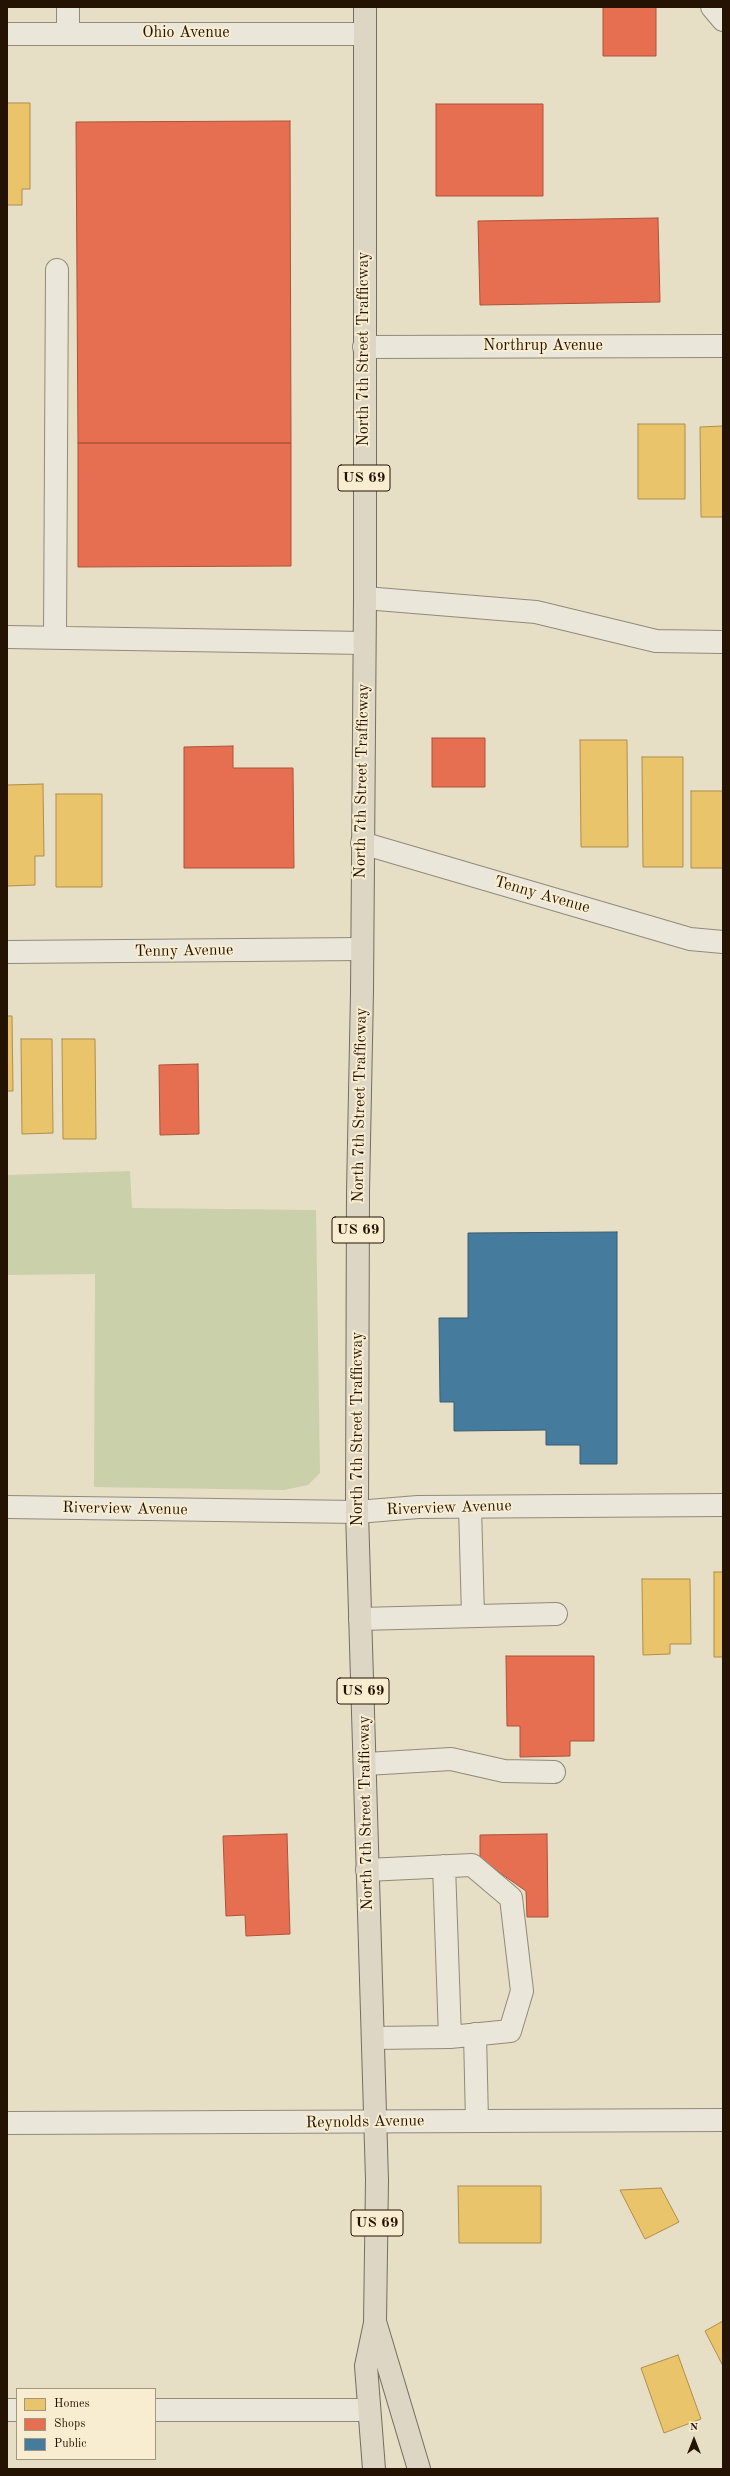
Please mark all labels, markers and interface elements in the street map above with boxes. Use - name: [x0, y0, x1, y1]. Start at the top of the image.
- street label: Ohio Avenue: [142, 23, 230, 43]
- street label: North 7th Street Trafficway: [354, 251, 374, 447]
- street label: Northrup Avenue: [483, 336, 603, 356]
- road number: US 69: [338, 465, 390, 491]
- street label: North 7th Street Trafficway: [351, 683, 373, 879]
- street label: Tenny Avenue: [492, 872, 592, 918]
- street label: Tenny Avenue: [134, 941, 234, 961]
- street label: North 7th Street Trafficway: [349, 1007, 371, 1203]
- road number: US 69: [332, 1217, 384, 1243]
- street label: North 7th Street Trafficway: [348, 1331, 368, 1527]
- street label: Riverview Avenue: [386, 1496, 512, 1520]
- street label: Riverview Avenue: [62, 1498, 188, 1520]
- road number: US 69: [337, 1678, 389, 1704]
- street label: North 7th Street Trafficway: [355, 1715, 377, 1911]
- street label: Reynolds Avenue: [305, 2111, 425, 2133]
- road number: US 69: [351, 2210, 403, 2236]
- legend: [16, 2388, 156, 2460]
- text: Homes: [54, 2398, 90, 2410]
- text: Shops: [54, 2418, 85, 2430]
- north arrow: [674, 2420, 714, 2460]
- text: N: [690, 2422, 698, 2433]
- text: Public: [54, 2438, 86, 2450]

